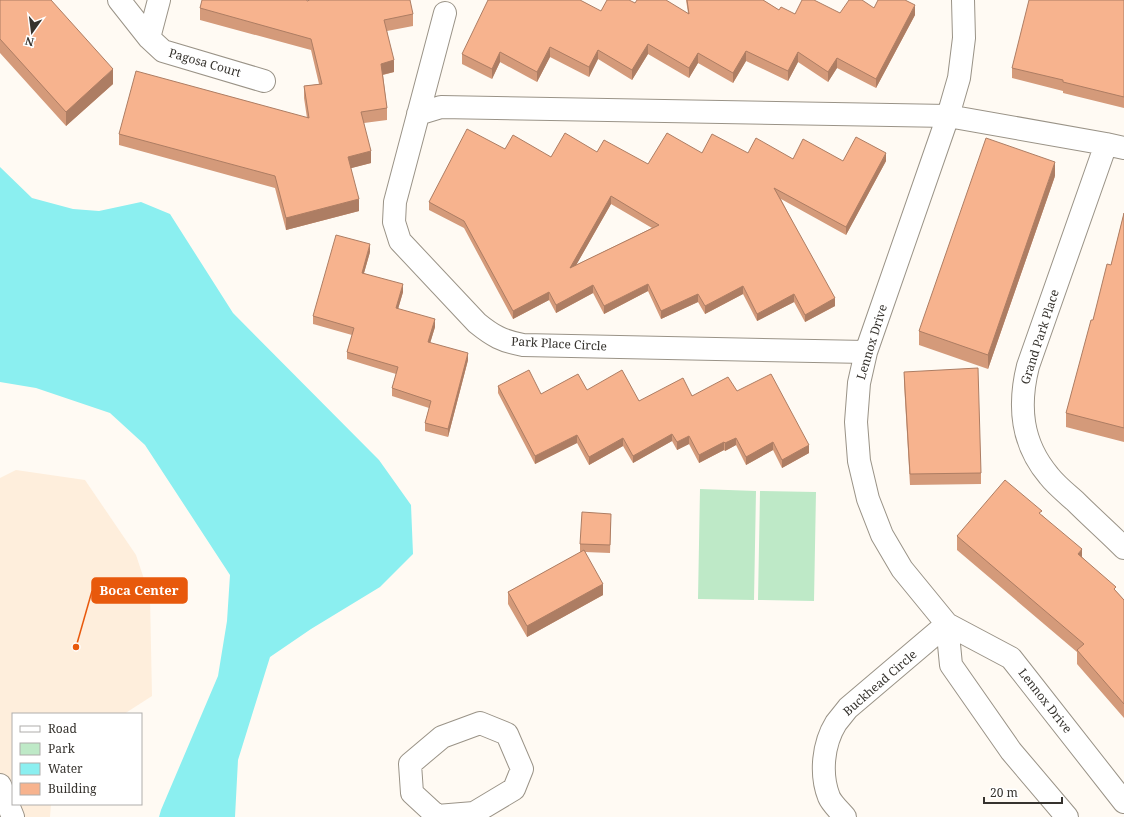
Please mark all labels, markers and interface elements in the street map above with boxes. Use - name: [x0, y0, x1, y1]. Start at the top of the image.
- north arrow: [12, 12, 52, 52]
- text: N: [23, 34, 35, 51]
- street label: Pagosa Court: [167, 44, 243, 81]
- street label: Grand Park Place: [1016, 287, 1063, 386]
- street label: Lennox Drive: [852, 302, 891, 382]
- street label: Park Place Circle: [511, 333, 607, 354]
- callout: Boca Center: [92, 578, 187, 603]
- text: Boca Center: [99, 581, 179, 599]
- street label: Buckhead Circle: [839, 646, 920, 719]
- street label: Lennox Drive: [1015, 665, 1076, 737]
- legend: [12, 713, 142, 805]
- text: Road: [48, 720, 78, 737]
- text: Park: [48, 740, 76, 757]
- text: Water: [48, 760, 83, 777]
- scale bar: [984, 779, 1062, 805]
- text: Building: [48, 780, 97, 797]
- text: 20 m: [990, 784, 1018, 801]

